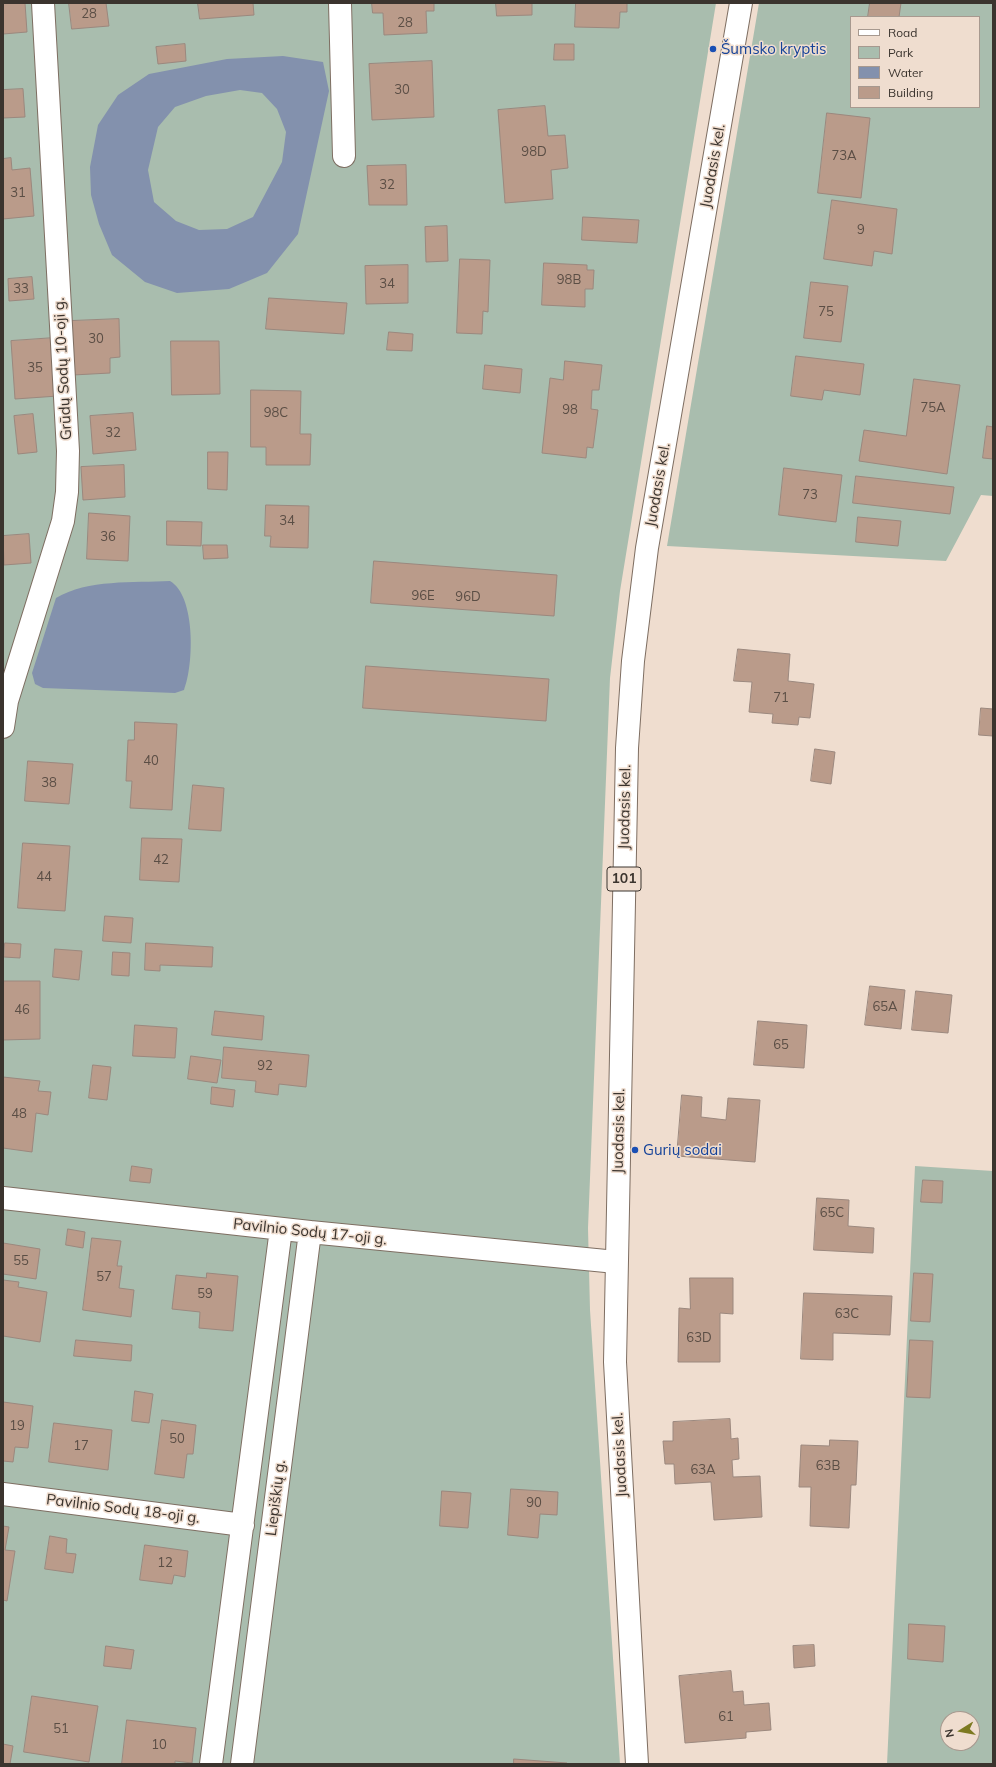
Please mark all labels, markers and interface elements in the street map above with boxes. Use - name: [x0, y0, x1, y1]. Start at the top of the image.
- house number: 28: [81, 6, 97, 22]
- house number: 28: [397, 15, 413, 31]
- legend: [850, 16, 980, 108]
- text: Road: [888, 25, 917, 40]
- place label: Šumsko kryptis: [721, 40, 826, 58]
- marker: Šumsko kryptis: [708, 44, 718, 54]
- text: Park: [888, 45, 913, 60]
- text: Water: [888, 65, 923, 80]
- house number: 30: [394, 82, 410, 98]
- text: Building: [888, 85, 933, 100]
- street label: Juodasis kel.: [697, 122, 729, 210]
- house number: 98D: [521, 144, 547, 160]
- house number: 73A: [831, 148, 857, 164]
- house number: 32: [379, 177, 395, 193]
- house number: 31: [10, 185, 26, 201]
- house number: 9: [857, 222, 865, 238]
- house number: 98B: [557, 272, 581, 288]
- house number: 34: [379, 276, 395, 292]
- house number: 33: [13, 281, 29, 297]
- street label: Grūdų Sodų 10-oji g.: [50, 297, 76, 441]
- house number: 75: [818, 304, 834, 320]
- house number: 30: [88, 331, 104, 347]
- house number: 35: [27, 360, 43, 376]
- house number: 75A: [920, 400, 946, 416]
- house number: 98: [562, 402, 578, 418]
- house number: 98C: [264, 405, 288, 421]
- house number: 32: [105, 425, 121, 441]
- street label: Juodasis kel.: [642, 441, 674, 529]
- house number: 73: [802, 487, 818, 503]
- house number: 34: [279, 513, 295, 529]
- house number: 36: [100, 529, 116, 545]
- house number: 96E: [411, 588, 435, 604]
- house number: 96D: [455, 589, 481, 605]
- house number: 71: [773, 690, 789, 706]
- house number: 40: [143, 753, 159, 769]
- street label: Juodasis kel.: [615, 764, 635, 850]
- house number: 38: [41, 775, 57, 791]
- house number: 42: [153, 852, 169, 868]
- road number: 101: [607, 867, 641, 891]
- house number: 44: [36, 869, 52, 885]
- house number: 65A: [872, 999, 898, 1015]
- house number: 46: [14, 1002, 30, 1018]
- house number: 65: [773, 1037, 789, 1053]
- house number: 92: [257, 1058, 273, 1074]
- street label: Juodasis kel.: [609, 1088, 629, 1174]
- house number: 48: [11, 1106, 27, 1122]
- place label: Gurių sodai: [643, 1141, 722, 1159]
- marker: Gurių sodai: [630, 1145, 640, 1155]
- house number: 65C: [820, 1205, 844, 1221]
- street label: Pavilnio Sodų 17-oji g.: [232, 1215, 388, 1249]
- house number: 55: [13, 1253, 29, 1269]
- house number: 57: [96, 1269, 112, 1285]
- house number: 59: [197, 1286, 213, 1302]
- house number: 63C: [835, 1306, 859, 1322]
- house number: 63D: [686, 1330, 712, 1346]
- street label: Juodasis kel.: [609, 1412, 631, 1498]
- house number: 19: [9, 1418, 25, 1434]
- house number: 50: [169, 1431, 185, 1447]
- house number: 17: [73, 1438, 89, 1454]
- house number: 63B: [816, 1458, 840, 1474]
- street label: Liepiškių g.: [262, 1459, 290, 1537]
- house number: 63A: [690, 1462, 716, 1478]
- street label: Pavilnio Sodų 18-oji g.: [45, 1491, 201, 1527]
- house number: 90: [526, 1495, 542, 1511]
- house number: 12: [157, 1555, 173, 1571]
- house number: 61: [718, 1709, 734, 1725]
- north arrow: [940, 1711, 980, 1751]
- house number: 51: [53, 1721, 69, 1737]
- text: N: [942, 1728, 957, 1739]
- house number: 10: [151, 1737, 167, 1753]

